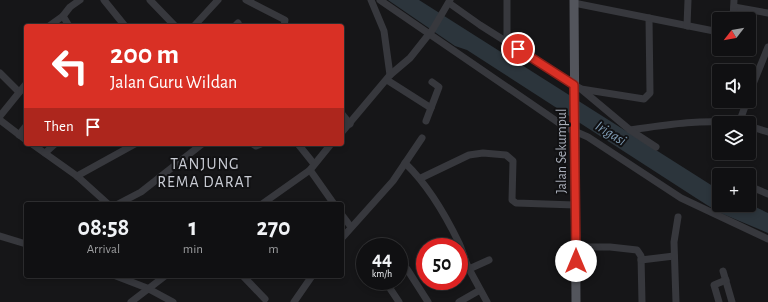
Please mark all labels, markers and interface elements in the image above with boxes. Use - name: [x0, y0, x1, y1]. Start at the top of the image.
- north arrow: [712, 12, 756, 56]
- map controls: [712, 12, 756, 212]
- pin: [501, 32, 535, 66]
- icon: arrive: [507, 38, 529, 60]
- icon: left: [44, 40, 96, 92]
- text: 200 m: [110, 41, 179, 69]
- button: sound: [712, 64, 756, 108]
- text: Jalan Guru Wildan: [110, 74, 237, 92]
- street label: Jalan Sekumpul: [555, 109, 569, 193]
- icon: arrive: [82, 116, 104, 138]
- button: layers: [712, 116, 756, 160]
- water label: Irigasi: [593, 118, 629, 149]
- text: Then: [44, 119, 74, 134]
- district label: TANJUNG REMA DARAT: [157, 156, 253, 190]
- button: +: [712, 168, 756, 212]
- text: 08:58: [77, 216, 129, 240]
- text: 1: [189, 216, 197, 240]
- text: 270: [256, 216, 291, 240]
- speed limit sign: 50: [416, 238, 468, 290]
- position arrow: [555, 240, 597, 282]
- text: Arrival: [87, 243, 120, 256]
- text: min: [183, 243, 203, 256]
- text: m: [268, 243, 279, 256]
- text: 44: [372, 249, 392, 269]
- text: km/h: [372, 269, 392, 279]

